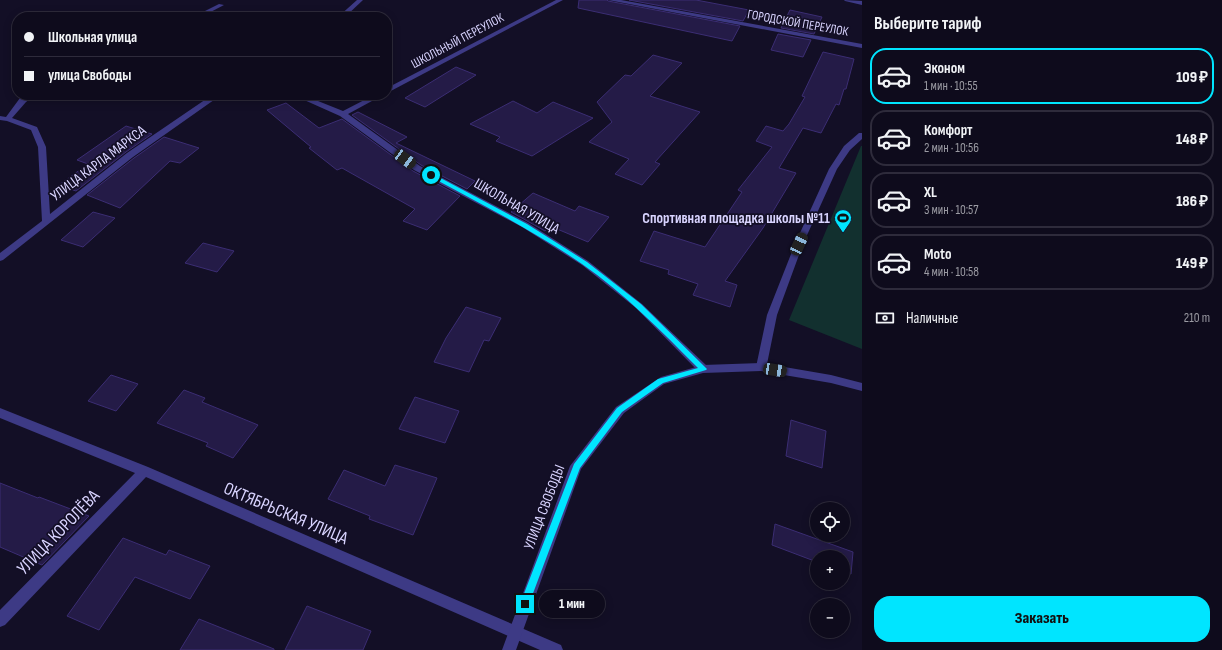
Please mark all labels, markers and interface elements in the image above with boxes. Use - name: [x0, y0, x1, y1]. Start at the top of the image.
- street label: ГОРОДСКОЙ ПЕРЕУЛОК: [746, 6, 850, 40]
- street label: ШКОЛЬНЫЙ ПЕРЕУЛОК: [408, 10, 507, 72]
- text: Выберите тариф: [874, 13, 982, 34]
- text: Школьная улица: [48, 28, 137, 47]
- icon: car: [876, 58, 912, 94]
- text: Эконом: [924, 59, 965, 78]
- text: улица Свободы: [48, 66, 131, 85]
- text: 109 ₽: [1176, 68, 1208, 87]
- text: 1 мин · 10:55: [924, 78, 978, 94]
- icon: car: [876, 120, 912, 156]
- street label: УЛИЦА КАРЛА МАРКСА: [47, 121, 150, 206]
- text: Комфорт: [924, 121, 973, 140]
- text: 148 ₽: [1176, 130, 1208, 149]
- text: 2 мин · 10:56: [924, 140, 979, 156]
- car: [392, 147, 418, 171]
- route start: [422, 166, 440, 184]
- street label: ШКОЛЬНАЯ УЛИЦА: [470, 174, 564, 239]
- icon: car: [876, 182, 912, 218]
- text: XL: [924, 183, 937, 202]
- text: 186 ₽: [1176, 192, 1208, 211]
- text: 3 мин · 10:57: [924, 202, 978, 218]
- sports icon: Спортивная площадка школы №11: [833, 208, 853, 233]
- place label: Спортивная площадка школы №11: [642, 209, 830, 228]
- car: [788, 231, 810, 257]
- icon: car: [876, 244, 912, 280]
- text: Moto: [924, 245, 951, 264]
- text: 149 ₽: [1176, 254, 1208, 273]
- text: 4 мин · 10:58: [924, 264, 979, 280]
- icon: cash: [874, 307, 896, 329]
- text: Наличные: [906, 309, 958, 328]
- text: 210 m: [1184, 310, 1210, 326]
- car: [762, 362, 788, 378]
- street label: УЛИЦА СВОБОДЫ: [520, 462, 569, 552]
- street label: ОКТЯБРЬСКАЯ УЛИЦА: [220, 478, 351, 549]
- street label: УЛИЦА КОРОЛЁВА: [13, 485, 104, 579]
- map controls: [810, 502, 850, 638]
- button: locate: [810, 502, 850, 542]
- button: +: [810, 550, 850, 590]
- callout: 1 мин: [539, 590, 605, 618]
- route end: [516, 595, 534, 613]
- text: 1 мин: [559, 596, 585, 612]
- button: Заказать: [874, 596, 1210, 642]
- button: −: [810, 598, 850, 638]

